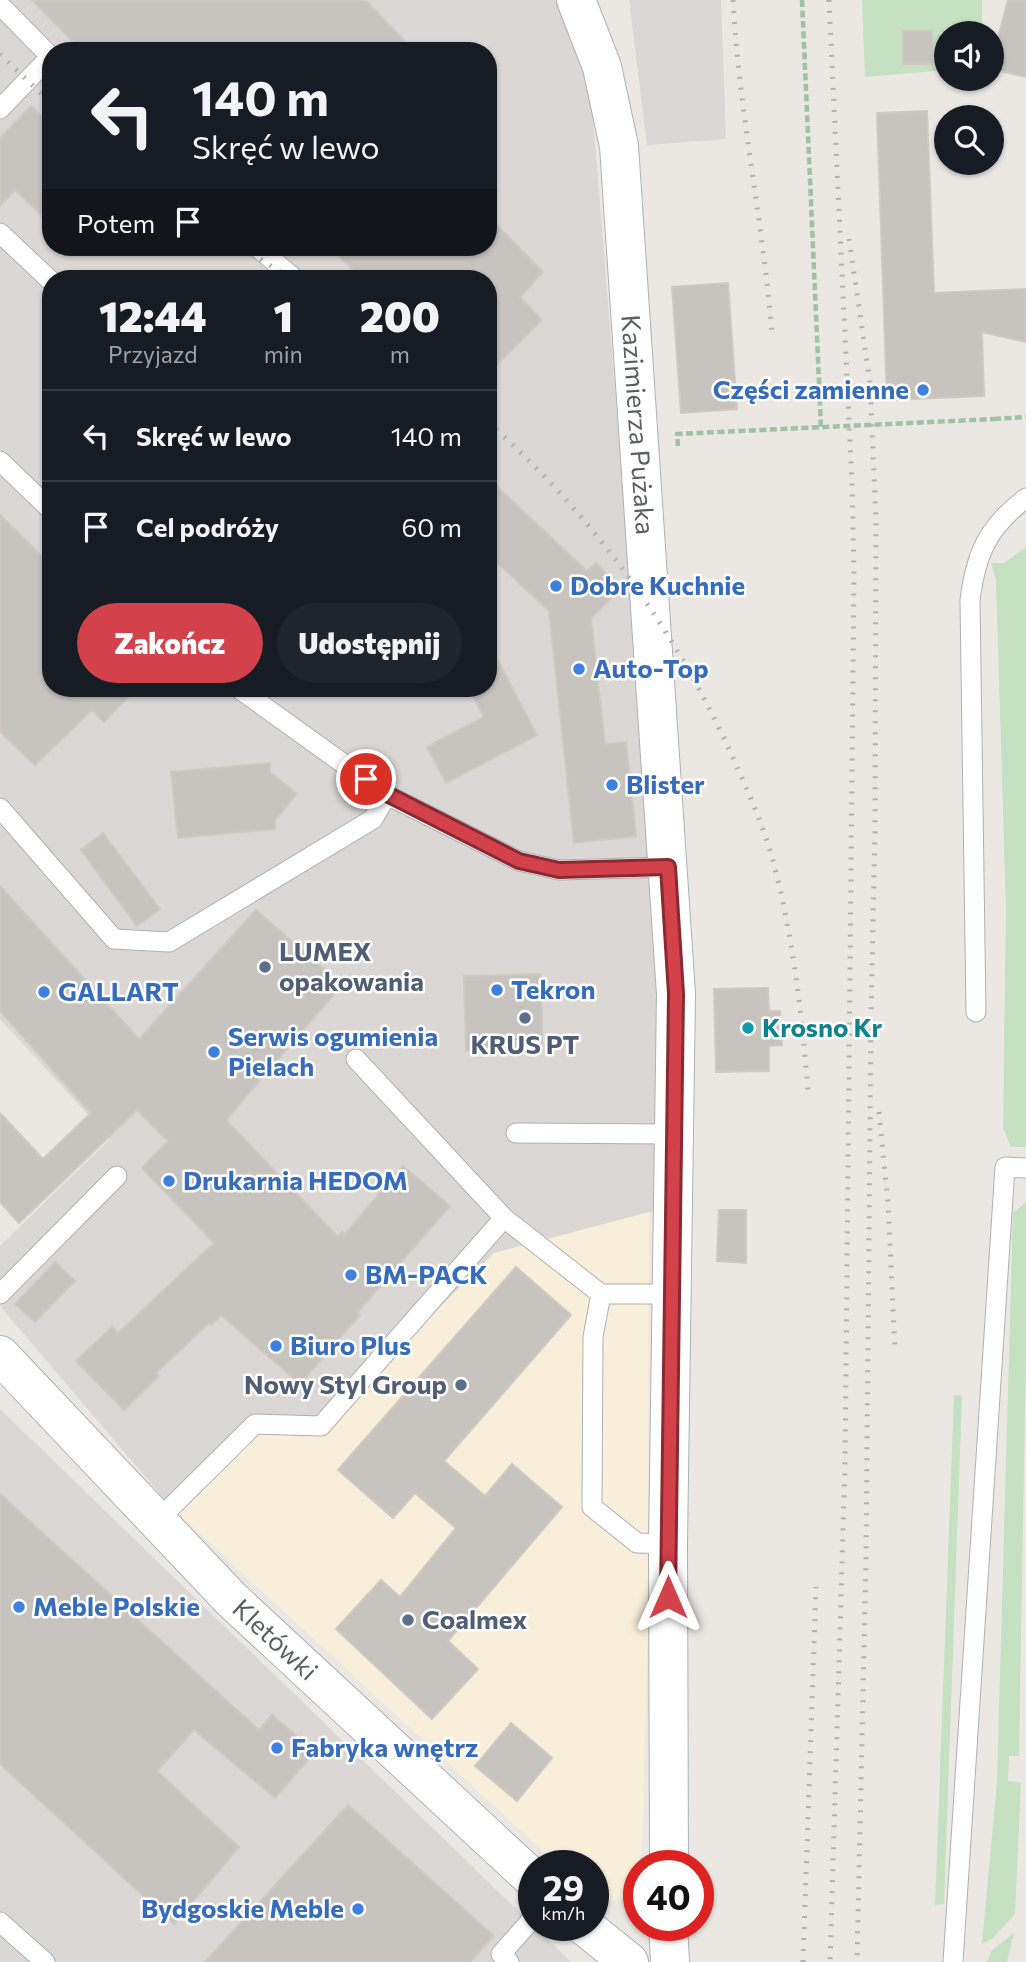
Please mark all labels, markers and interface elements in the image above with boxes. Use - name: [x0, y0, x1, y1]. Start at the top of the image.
- map controls: [934, 21, 1004, 175]
- button: sound: [934, 21, 1004, 91]
- text: 140 m: [192, 66, 329, 126]
- icon: left: [77, 70, 168, 161]
- button: search: [934, 105, 1004, 175]
- text: Skręć w lewo: [192, 126, 380, 166]
- icon: arrive: [169, 203, 207, 241]
- text: Potem: [77, 207, 155, 238]
- text: 12:44: [99, 289, 207, 341]
- text: 1: [273, 289, 293, 341]
- text: 200: [360, 289, 440, 341]
- street label: Kazimierza Pużaka: [616, 313, 662, 536]
- text: Przyjazd: [108, 340, 198, 368]
- text: min: [264, 340, 303, 368]
- text: m: [390, 340, 410, 368]
- place label: Części zamienne: [713, 373, 909, 404]
- marker: Części zamienne: [915, 382, 931, 398]
- icon: left: [77, 417, 115, 455]
- text: Skręć w lewo: [136, 420, 292, 451]
- text: 140 m: [391, 420, 462, 451]
- icon: arrive: [77, 508, 115, 546]
- text: Cel podróży: [136, 511, 279, 542]
- text: 60 m: [402, 511, 462, 542]
- place label: Dobre Kuchnie: [570, 569, 745, 600]
- marker: Dobre Kuchnie: [548, 578, 564, 594]
- button: Zakończ: [77, 603, 263, 683]
- button: Udostępnij: [277, 603, 462, 683]
- place label: Auto-Top: [593, 652, 709, 683]
- marker: Auto-Top: [571, 661, 587, 677]
- pin: [336, 749, 396, 809]
- icon: arrive: [347, 760, 385, 798]
- place label: Blister: [626, 768, 705, 799]
- marker: Blister: [604, 777, 620, 793]
- place label: LUMEX opakowania: [279, 935, 424, 996]
- marker: LUMEX opakowania: [257, 959, 273, 975]
- place label: Tekron: [511, 973, 595, 1004]
- place label: GALLART: [58, 975, 179, 1006]
- marker: Tekron: [489, 982, 505, 998]
- marker: GALLART: [36, 984, 52, 1000]
- marker: KRUS PT: [517, 1010, 533, 1026]
- place label: Krosno Kr: [762, 1011, 883, 1042]
- place label: Serwis ogumienia Pielach: [228, 1020, 438, 1081]
- marker: Krosno Kr: [740, 1020, 756, 1036]
- place label: KRUS PT: [471, 1028, 580, 1059]
- marker: Serwis ogumienia Pielach: [206, 1044, 222, 1060]
- place label: Drukarnia HEDOM: [183, 1164, 408, 1195]
- marker: Drukarnia HEDOM: [161, 1173, 177, 1189]
- place label: BM-PACK: [365, 1258, 487, 1289]
- marker: BM-PACK: [343, 1267, 359, 1283]
- place label: Biuro Plus: [290, 1329, 411, 1360]
- marker: Biuro Plus: [268, 1338, 284, 1354]
- place label: Nowy Styl Group: [244, 1368, 447, 1399]
- marker: Nowy Styl Group: [453, 1377, 469, 1393]
- position arrow: [631, 1560, 705, 1634]
- place label: Meble Polskie: [33, 1590, 200, 1621]
- street label: Kletówki: [227, 1592, 325, 1686]
- marker: Meble Polskie: [11, 1599, 27, 1615]
- place label: Coalmex: [422, 1603, 527, 1634]
- marker: Coalmex: [400, 1612, 416, 1628]
- place label: Fabryka wnętrz: [291, 1731, 479, 1762]
- marker: Fabryka wnętrz: [269, 1740, 285, 1756]
- speed limit sign: 40: [623, 1850, 714, 1941]
- text: 29: [543, 1865, 584, 1908]
- place label: Bydgoskie Meble: [141, 1892, 344, 1923]
- marker: Bydgoskie Meble: [350, 1901, 366, 1917]
- text: km/h: [542, 1902, 585, 1924]

